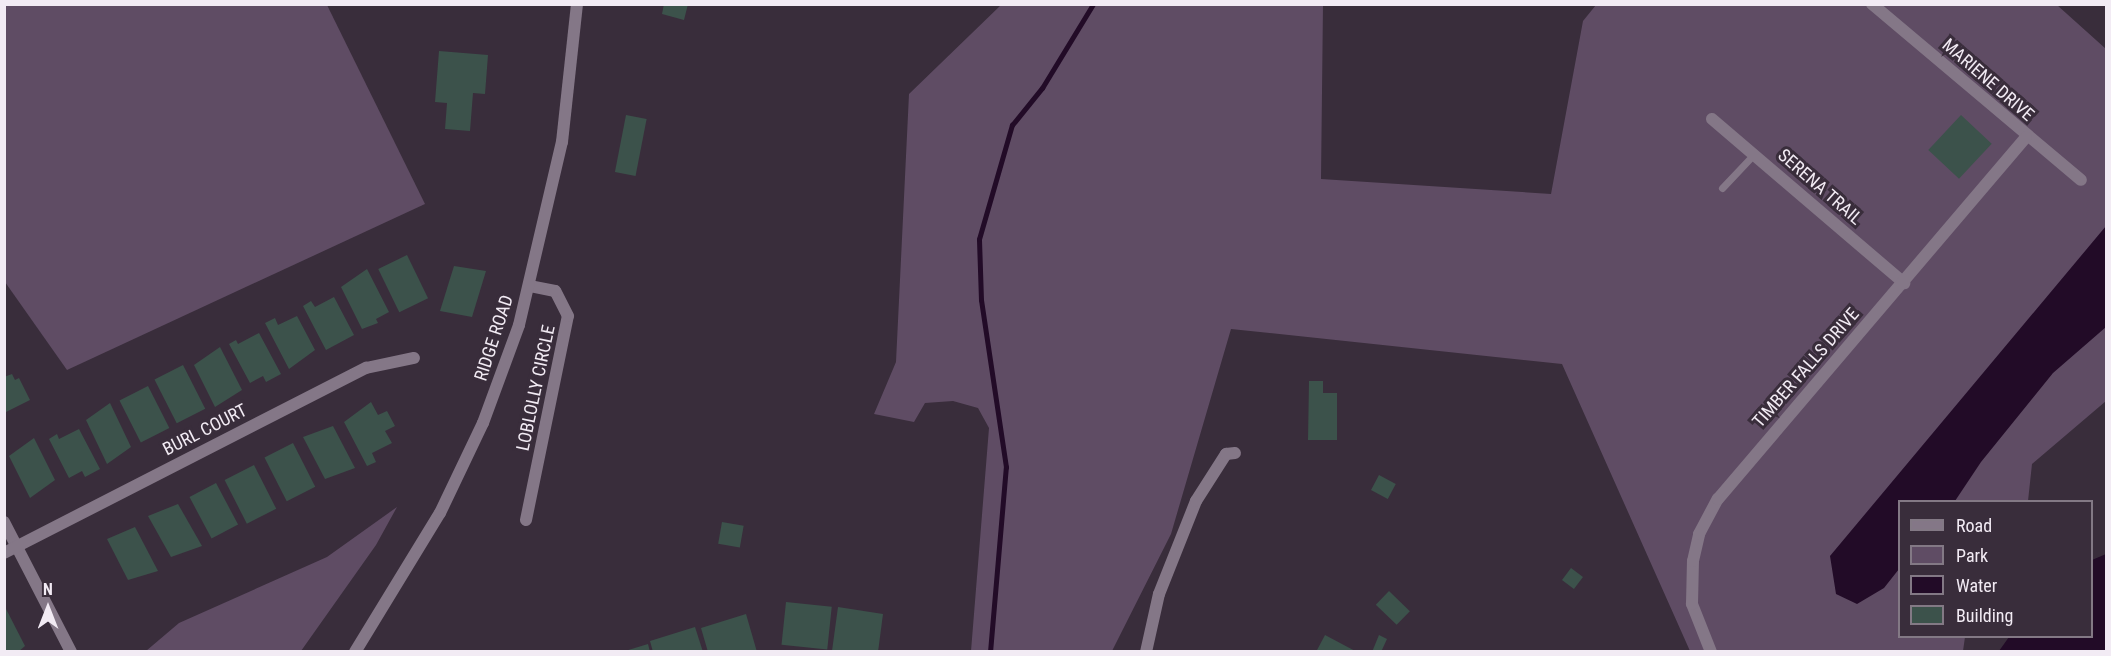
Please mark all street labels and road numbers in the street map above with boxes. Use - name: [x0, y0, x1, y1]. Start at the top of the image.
- street label: MARIENE DRIVE: [1938, 34, 2038, 126]
- street label: SERENA TRAIL: [1773, 144, 1867, 230]
- street label: RIDGE ROAD: [470, 292, 518, 384]
- street label: TIMBER FALLS DRIVE: [1748, 304, 1864, 432]
- street label: LOBLOLLY CIRCLE: [512, 323, 560, 453]
- street label: BURL COURT: [159, 400, 251, 460]

